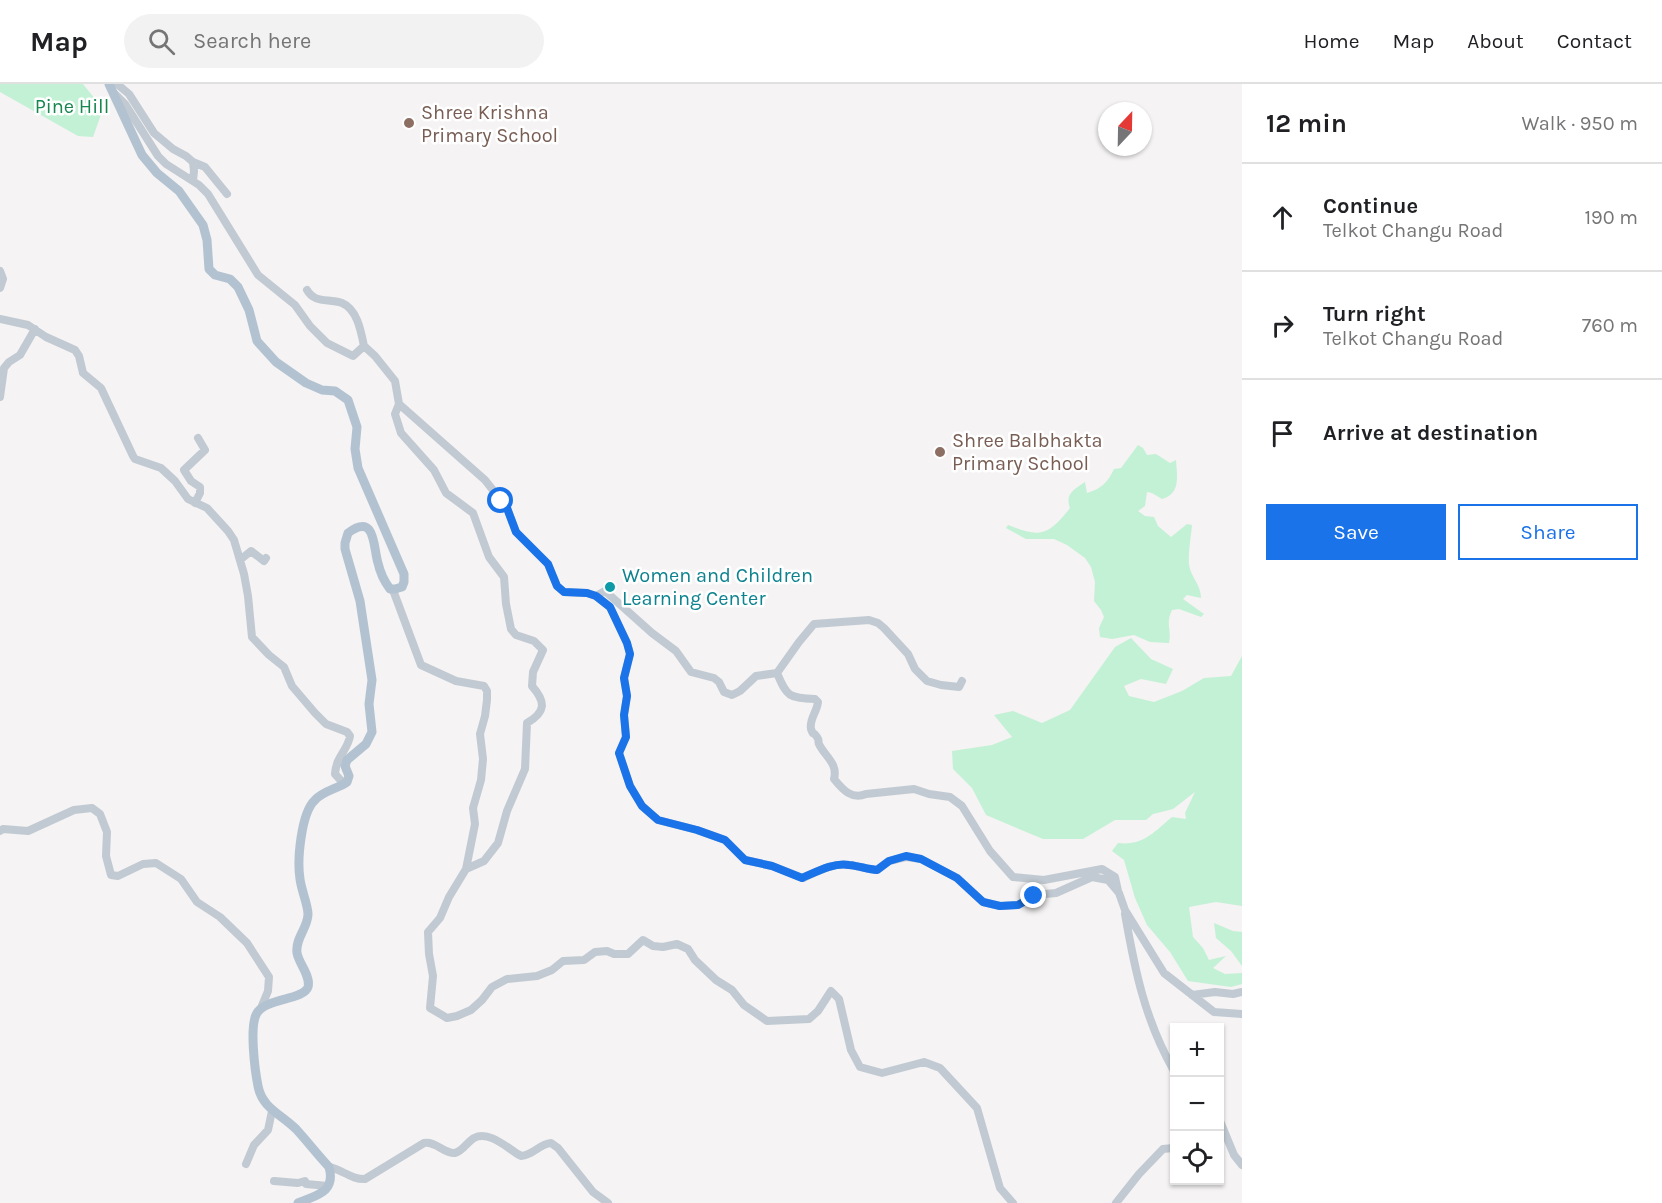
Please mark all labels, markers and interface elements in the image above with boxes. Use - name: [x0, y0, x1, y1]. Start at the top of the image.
- search box: [124, 14, 544, 68]
- text: Map: [30, 25, 88, 58]
- icon: search: [145, 25, 178, 58]
- text: Search here: [193, 28, 311, 54]
- text: Home: [1304, 29, 1360, 53]
- text: Map: [1393, 29, 1434, 53]
- text: About: [1467, 29, 1524, 53]
- text: Contact: [1557, 29, 1632, 53]
- park label: Pine Hill: [35, 95, 109, 118]
- place label: Shree Krishna Primary School: [421, 101, 558, 147]
- north arrow: [1098, 102, 1152, 156]
- text: 12 min: [1266, 108, 1347, 139]
- text: Walk · 950 m: [1522, 112, 1638, 135]
- marker: Shree Krishna Primary School: [402, 116, 416, 130]
- text: Continue: [1323, 193, 1418, 219]
- icon: ahead: [1266, 201, 1299, 234]
- text: 190 m: [1584, 206, 1638, 229]
- text: Telkot Changu Road: [1323, 219, 1503, 242]
- text: Turn right: [1323, 301, 1426, 327]
- icon: right: [1266, 309, 1299, 342]
- text: 760 m: [1582, 314, 1638, 337]
- text: Telkot Changu Road: [1323, 327, 1503, 350]
- icon: arrive: [1266, 417, 1299, 450]
- text: Arrive at destination: [1323, 420, 1538, 446]
- place label: Shree Balbhakta Primary School: [952, 429, 1102, 475]
- marker: Shree Balbhakta Primary School: [933, 445, 947, 459]
- route start: [487, 487, 513, 513]
- button: Save: [1266, 504, 1446, 560]
- button: Share: [1458, 504, 1638, 560]
- place label: Women and Children Learning Center: [622, 564, 813, 610]
- marker: Women and Children Learning Center: [603, 580, 617, 594]
- route end: [1020, 882, 1046, 908]
- map controls: [1170, 1023, 1224, 1185]
- button: +: [1170, 1023, 1224, 1077]
- button: −: [1170, 1077, 1224, 1131]
- button: locate: [1170, 1131, 1224, 1185]

